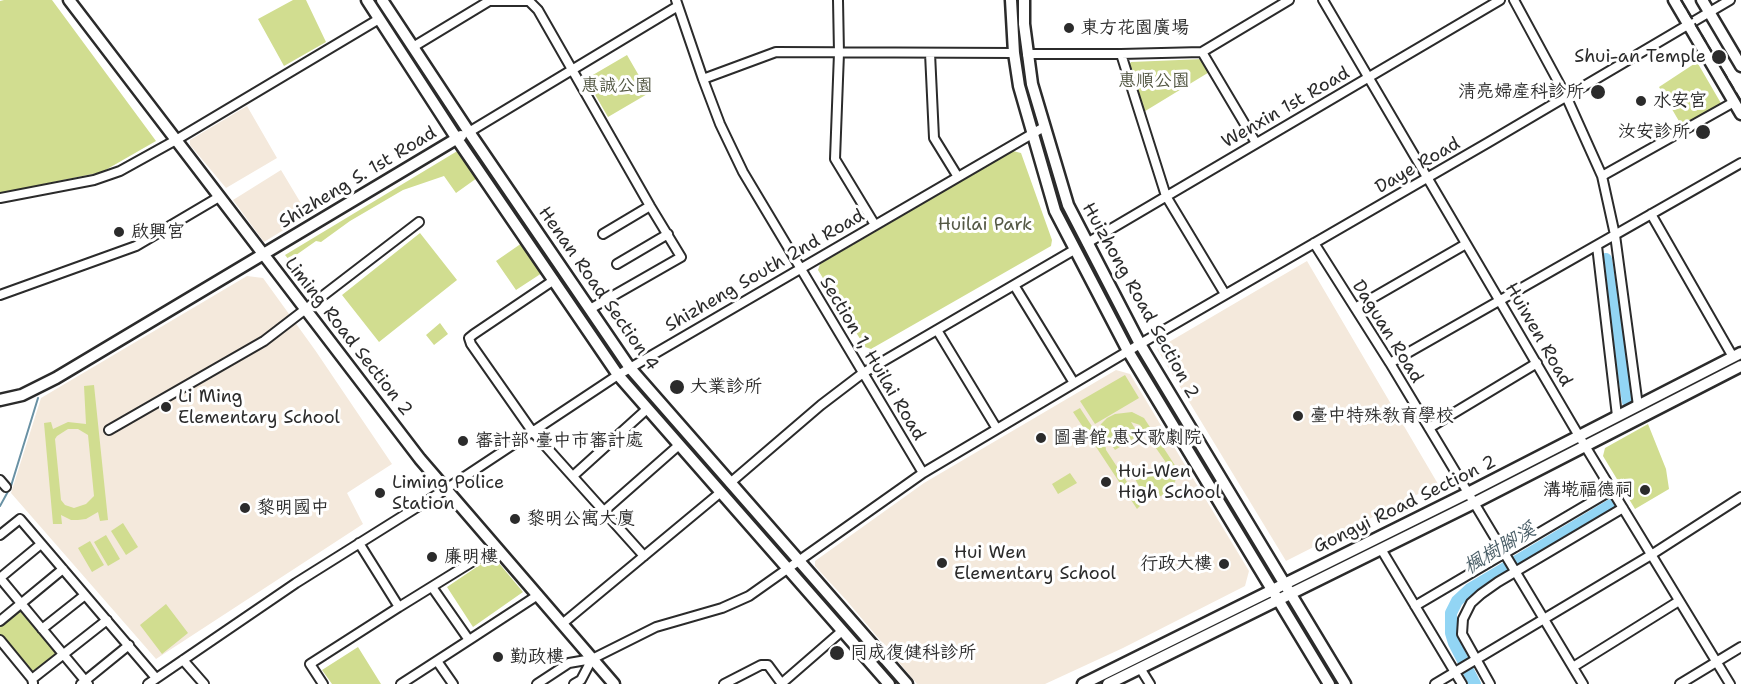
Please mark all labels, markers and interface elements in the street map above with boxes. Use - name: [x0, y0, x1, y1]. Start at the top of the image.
- place label: 東方花園廣場: [1081, 17, 1189, 39]
- marker: 東方花園廣場: [1062, 21, 1076, 35]
- place label: Shui-an Temple: [1574, 46, 1706, 68]
- marker: Shui-an Temple: [1710, 48, 1728, 66]
- street label: Wenxin 1st Road: [1218, 63, 1354, 153]
- park label: 惠順公園: [1118, 70, 1190, 92]
- park label: 惠誠公園: [581, 75, 653, 97]
- place label: 清亮婦產科診所: [1458, 81, 1584, 103]
- marker: 清亮婦產科診所: [1589, 83, 1607, 101]
- place label: 水安宮: [1653, 90, 1707, 112]
- marker: 水安宮: [1634, 94, 1648, 108]
- place label: 汝安診所: [1618, 121, 1690, 143]
- street label: Shizheng S. 1st Road: [275, 122, 441, 234]
- marker: 汝安診所: [1694, 123, 1712, 141]
- street label: Daye Road: [1372, 133, 1464, 199]
- street label: Huizhong Road Section 2: [1077, 199, 1203, 403]
- street label: Henan Road Section 4: [533, 203, 663, 375]
- street label: Shizheng South 2nd Road: [661, 205, 869, 337]
- park label: Huilai Park: [938, 214, 1032, 236]
- place label: 啟興宮: [131, 221, 185, 243]
- marker: 啟興宮: [112, 225, 126, 239]
- street label: Liming Road Section 2: [279, 253, 417, 421]
- street label: Section 1, Huilai Road: [815, 273, 929, 445]
- street label: Daguan Road: [1347, 277, 1427, 387]
- street label: Huiwen Road: [1500, 279, 1576, 391]
- place label: 大業診所: [690, 376, 762, 398]
- marker: 大業診所: [668, 378, 686, 396]
- place label: Li Ming Elementary School: [178, 386, 340, 428]
- marker: Li Ming Elementary School: [159, 400, 173, 414]
- place label: 臺中特殊教育學校: [1310, 405, 1454, 427]
- marker: 臺中特殊教育學校: [1291, 409, 1305, 423]
- place label: 圖書館.惠文歌劇院: [1053, 427, 1202, 449]
- place label: 審計部 臺中市審計處: [475, 430, 643, 452]
- marker: 圖書館.惠文歌劇院: [1034, 431, 1048, 445]
- marker: 審計部 臺中市審計處: [456, 434, 470, 448]
- street label: Gongyi Road Section 2: [1310, 451, 1500, 559]
- place label: Hui-Wen High School: [1118, 461, 1221, 504]
- place label: Liming Police Station: [392, 472, 504, 514]
- marker: Hui-Wen High School: [1099, 475, 1113, 489]
- place label: 溝墘福德祠: [1543, 479, 1633, 501]
- marker: 溝墘福德祠: [1638, 483, 1652, 497]
- marker: Liming Police Station: [373, 486, 387, 500]
- place label: 黎明國中: [257, 497, 329, 519]
- marker: 黎明國中: [238, 501, 252, 515]
- place label: 黎明公寓大廈: [527, 508, 635, 530]
- marker: 黎明公寓大廈: [508, 512, 522, 526]
- water label: 楓樹腳溪: [1460, 518, 1540, 580]
- place label: Hui Wen Elementary School: [954, 542, 1116, 584]
- place label: 廉明樓: [444, 546, 498, 568]
- marker: 廉明樓: [425, 550, 439, 564]
- place label: 行政大樓: [1140, 553, 1212, 575]
- marker: Hui Wen Elementary School: [935, 556, 949, 570]
- marker: 行政大樓: [1217, 557, 1231, 571]
- place label: 同成復健科診所: [850, 642, 976, 664]
- marker: 同成復健科診所: [828, 644, 846, 662]
- place label: 勤政樓: [510, 646, 564, 668]
- marker: 勤政樓: [491, 650, 505, 664]

